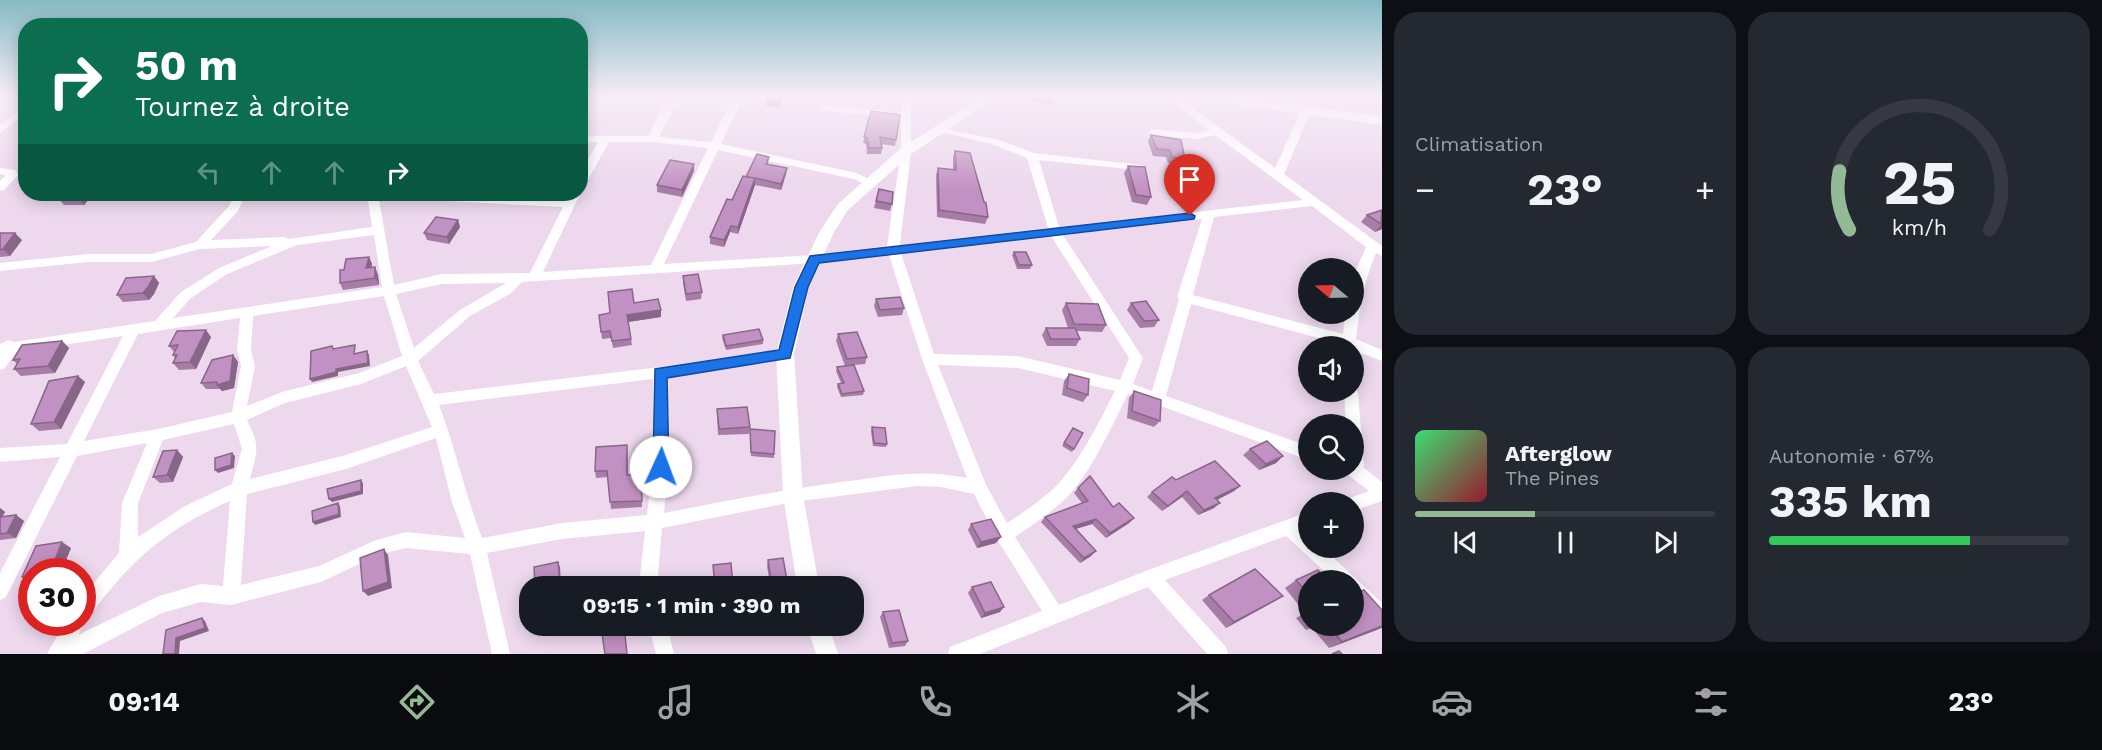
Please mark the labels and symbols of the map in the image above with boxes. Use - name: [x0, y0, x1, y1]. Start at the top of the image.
- pin: [1164, 154, 1215, 216]
- north arrow: [1298, 258, 1364, 324]
- position arrow: [629, 435, 693, 499]
- speed limit sign: 30: [18, 558, 96, 636]

